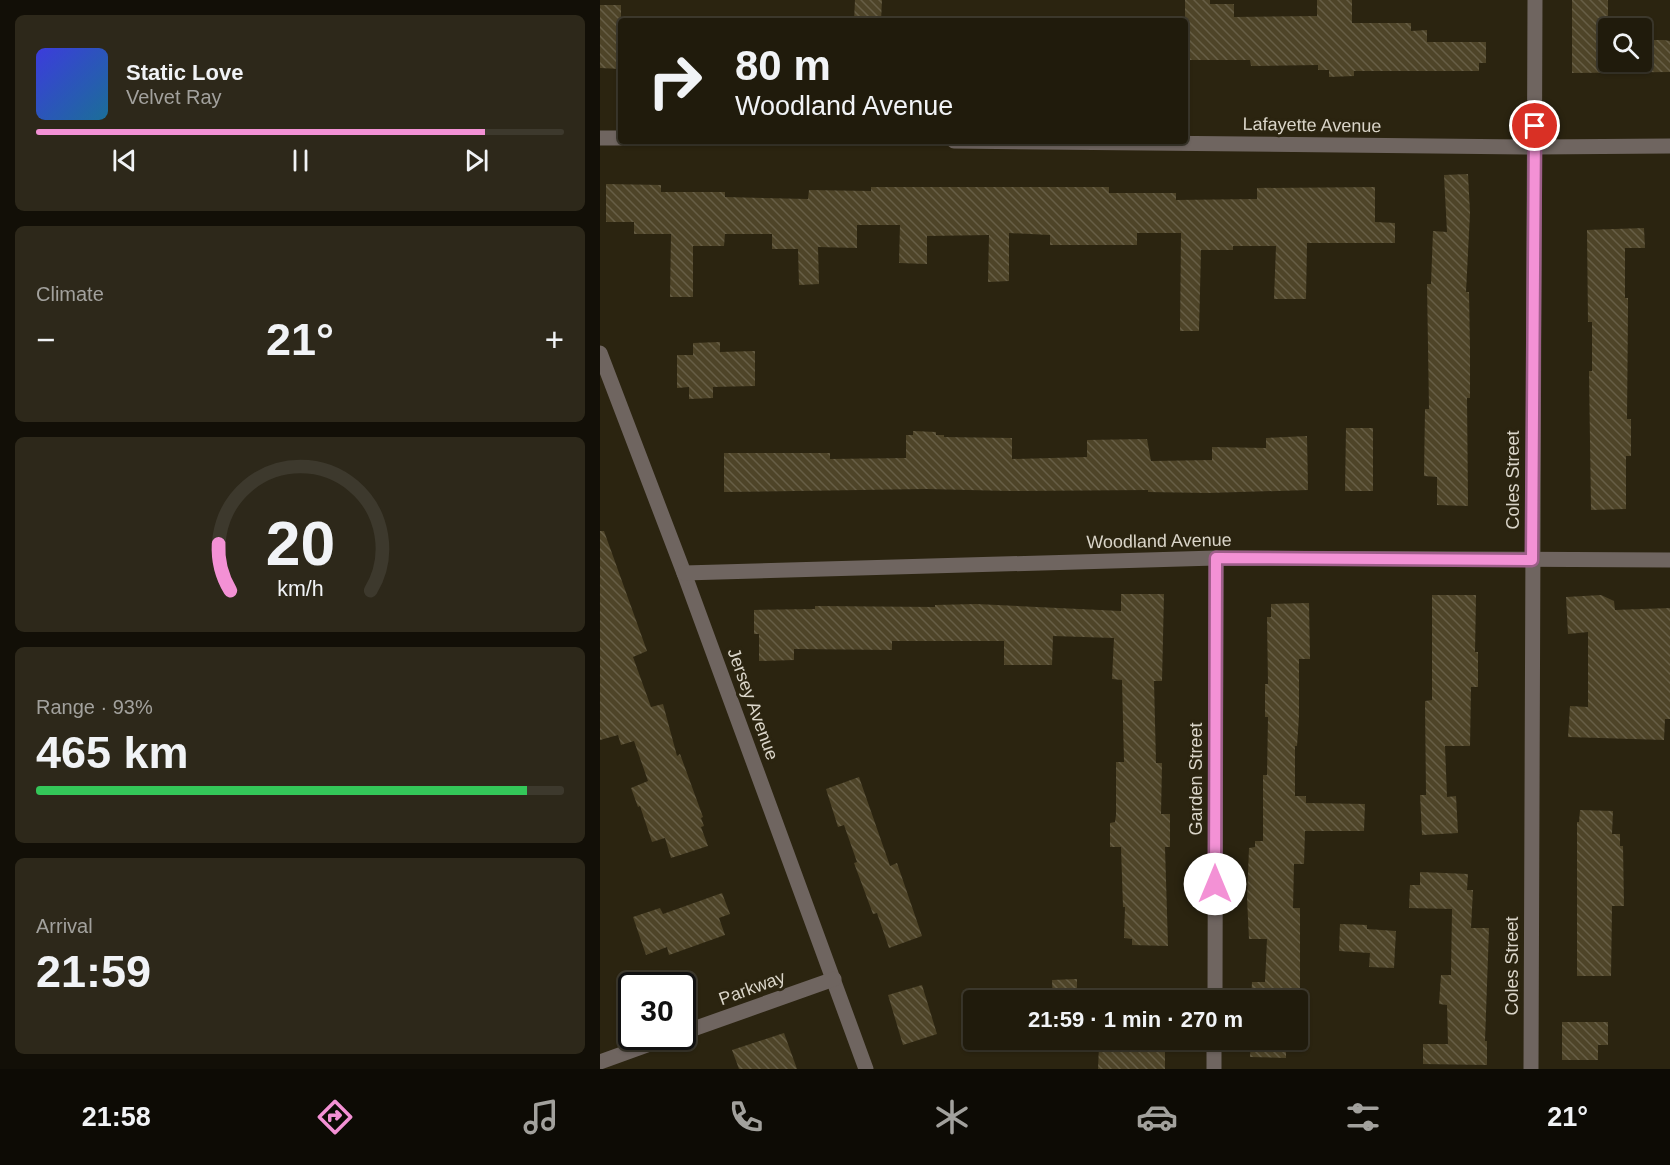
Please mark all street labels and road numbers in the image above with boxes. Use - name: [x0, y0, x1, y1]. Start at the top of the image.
- street label: Lafayette Avenue: [1242, 114, 1382, 136]
- street label: Coles Street: [1503, 430, 1523, 530]
- street label: Woodland Avenue: [1086, 530, 1232, 552]
- street label: Jersey Avenue: [723, 645, 783, 763]
- street label: Garden Street: [1186, 722, 1206, 836]
- street label: Coles Street: [1502, 916, 1522, 1016]
- street label: Parkway: [716, 967, 788, 1009]

